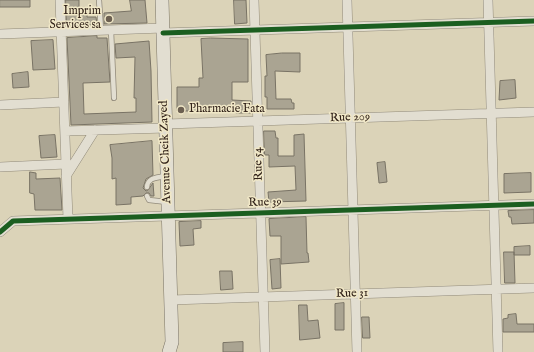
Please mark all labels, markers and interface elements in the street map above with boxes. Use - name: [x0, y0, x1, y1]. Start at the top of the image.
- place label: Imprim Services sa: [50, 5, 101, 33]
- marker: Imprim Services sa: [104, 14, 114, 24]
- street label: Avenue Cheik Zayed: [157, 100, 175, 204]
- place label: Pharmacie Fata: [189, 103, 265, 117]
- marker: Pharmacie Fata: [176, 105, 186, 115]
- street label: Rue 209: [330, 110, 370, 126]
- street label: Rue 54: [251, 147, 267, 181]
- street label: Rue 39: [248, 195, 282, 211]
- street label: Rue 31: [336, 286, 368, 302]

